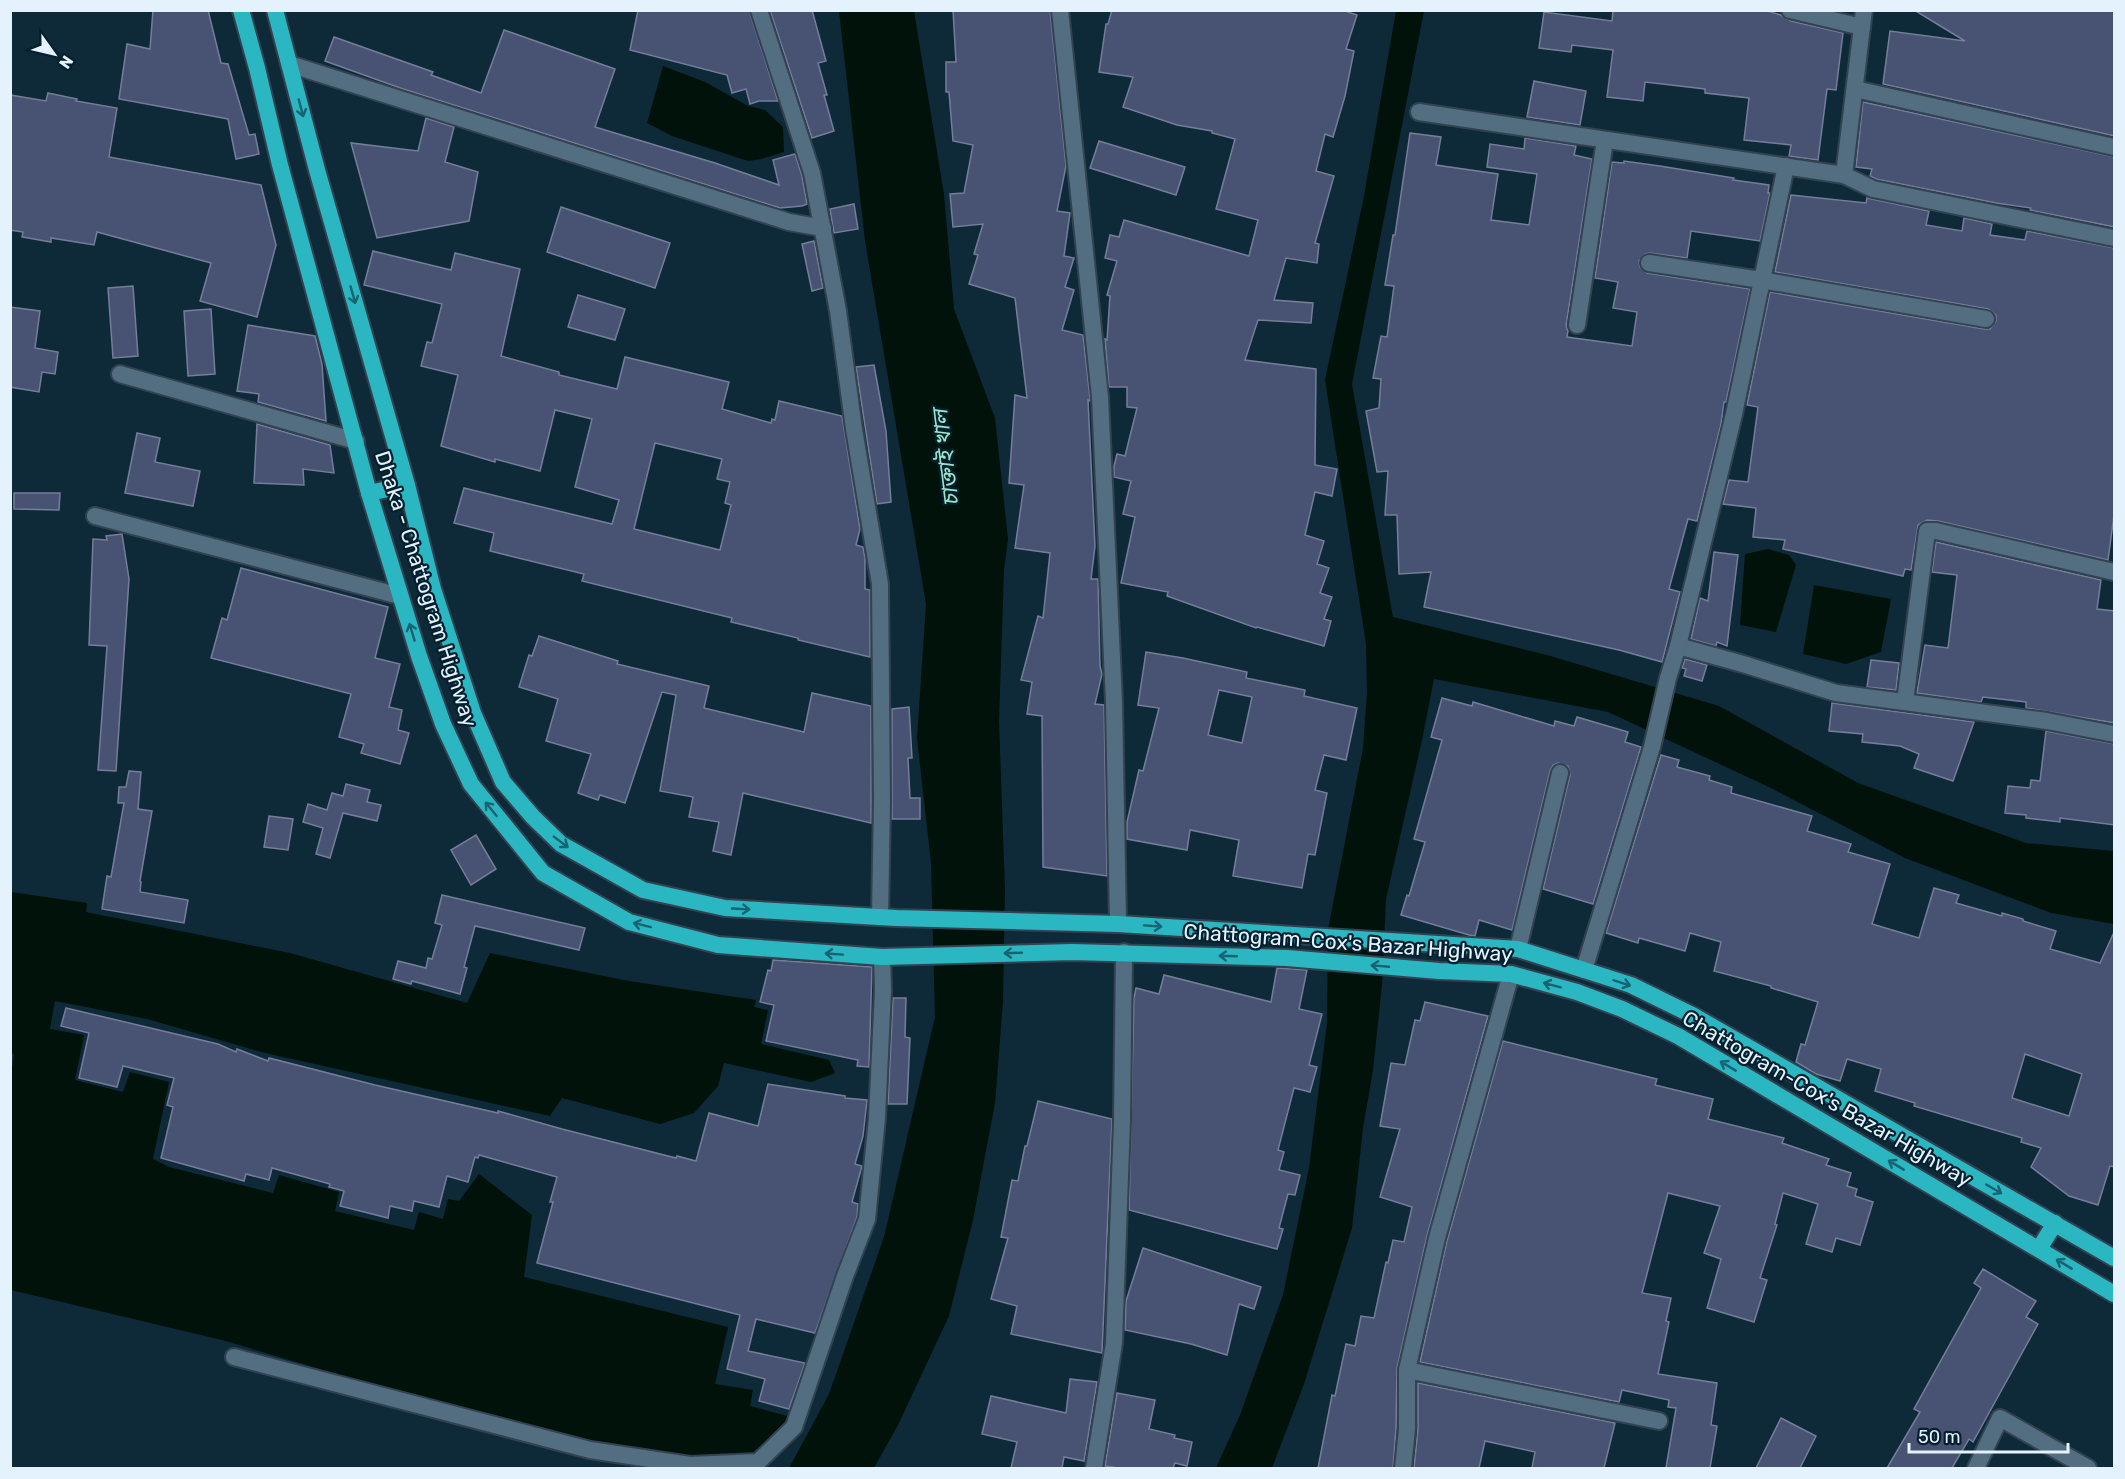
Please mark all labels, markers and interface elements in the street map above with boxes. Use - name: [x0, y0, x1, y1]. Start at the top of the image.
- north arrow: [24, 24, 84, 84]
- text: N: [55, 52, 77, 72]
- one-way arrow: [295, 98, 307, 117]
- one-way arrow: [348, 286, 359, 305]
- water label: চাক্তাই খাল: [926, 404, 965, 508]
- street label: Dhaka - Chattogram Highway: [370, 448, 483, 730]
- one-way arrow: [406, 623, 417, 642]
- one-way arrow: [485, 801, 498, 817]
- one-way arrow: [553, 836, 569, 849]
- one-way arrow: [731, 904, 751, 915]
- one-way arrow: [633, 919, 652, 931]
- street label: Chattogram-Cox's Bazar Highway: [1183, 919, 1514, 967]
- one-way arrow: [1143, 921, 1163, 932]
- one-way arrow: [825, 948, 845, 959]
- one-way arrow: [1004, 948, 1024, 959]
- one-way arrow: [1219, 951, 1239, 962]
- one-way arrow: [1371, 960, 1391, 971]
- one-way arrow: [1543, 978, 1562, 990]
- one-way arrow: [1612, 978, 1631, 989]
- street label: Chattogram-Cox's Bazar Highway: [1678, 1005, 1977, 1192]
- one-way arrow: [1720, 1059, 1737, 1071]
- one-way arrow: [1888, 1158, 1905, 1170]
- one-way arrow: [1985, 1183, 2002, 1195]
- one-way arrow: [2056, 1258, 2073, 1270]
- scale bar: [1909, 1416, 2068, 1454]
- text: 50 m: [1918, 1426, 1961, 1448]

